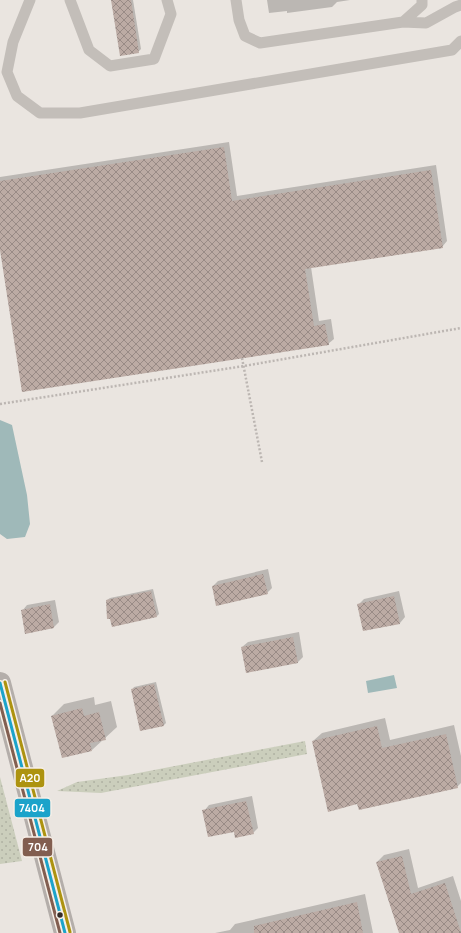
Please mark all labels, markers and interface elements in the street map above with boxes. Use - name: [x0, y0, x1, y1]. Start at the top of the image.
- line badge: A20: [15, 768, 45, 788]
- text: A20: [19, 770, 41, 785]
- line badge: 7404: [14, 798, 51, 818]
- text: 7404: [19, 800, 45, 815]
- line badge: 704: [22, 837, 53, 857]
- text: 704: [28, 839, 48, 854]
- unlabelled marker: [55, 910, 65, 920]

